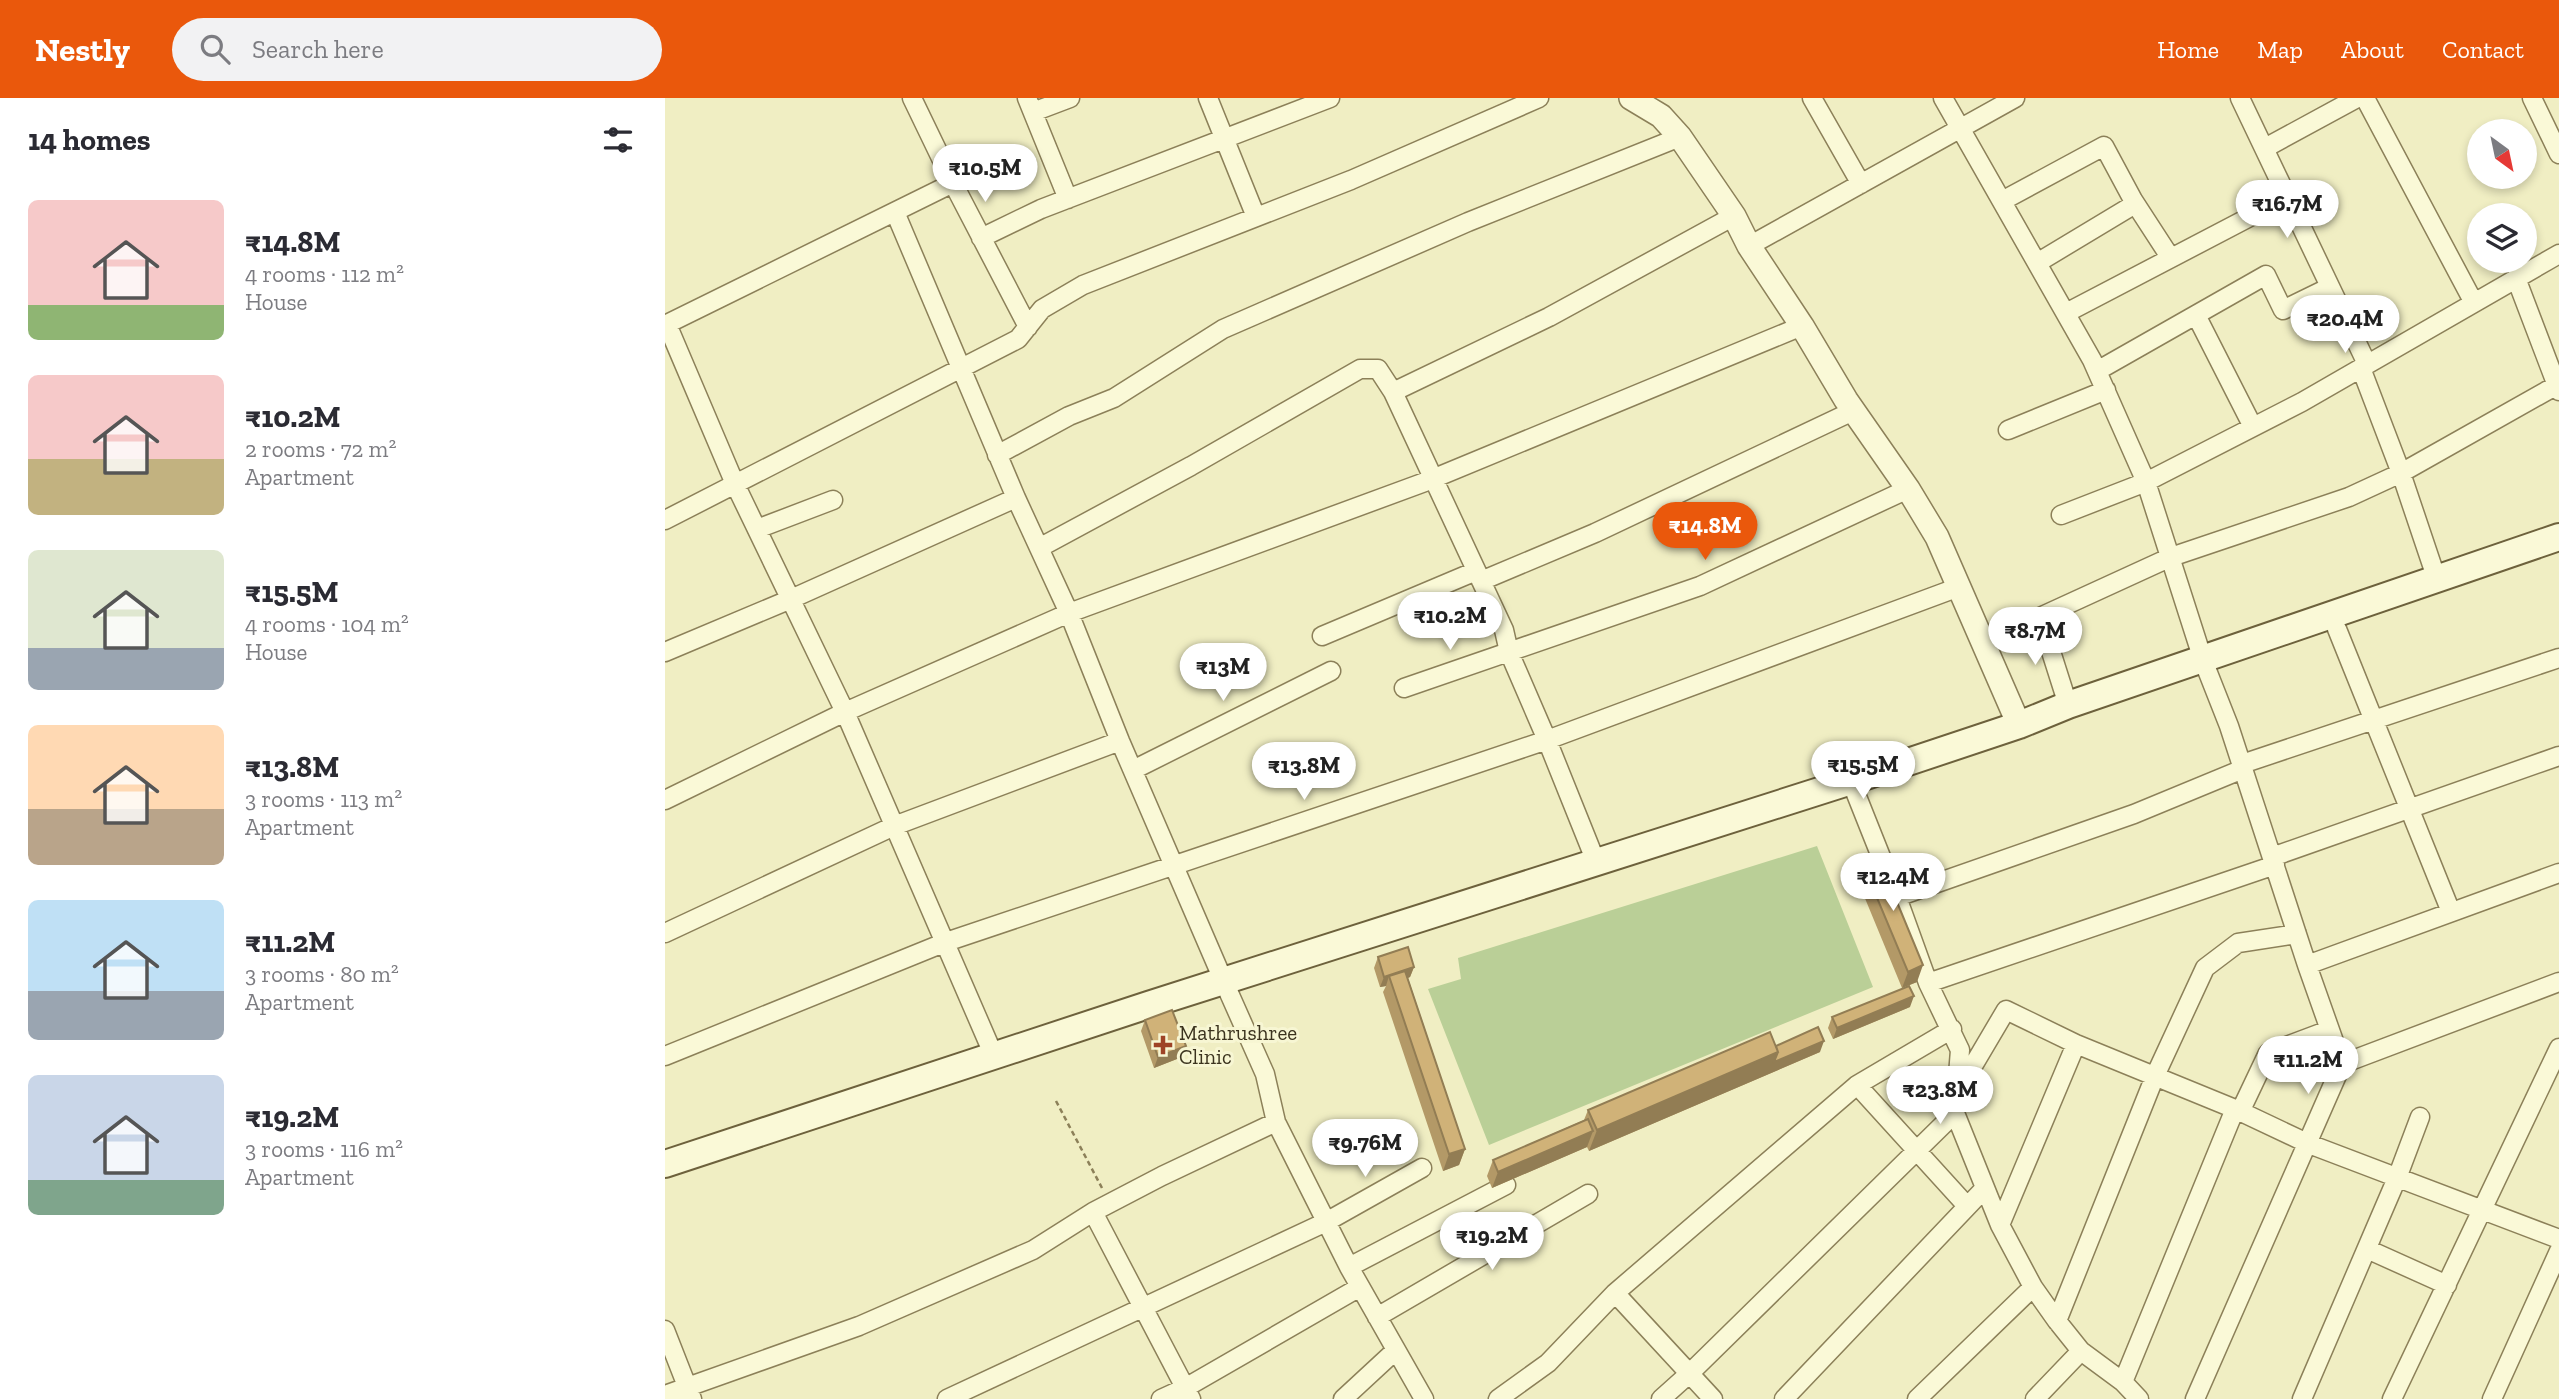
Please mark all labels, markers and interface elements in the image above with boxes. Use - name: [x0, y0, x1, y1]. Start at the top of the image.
- search box: [172, 18, 662, 81]
- text: Nestly: [35, 30, 130, 69]
- icon: search: [196, 30, 234, 68]
- text: Search here: [252, 33, 384, 65]
- text: Home: [2157, 35, 2219, 64]
- text: Map: [2257, 35, 2303, 64]
- text: About: [2341, 35, 2404, 64]
- text: Contact: [2442, 35, 2524, 64]
- north arrow: [2467, 119, 2537, 189]
- map controls: [2467, 119, 2537, 273]
- icon: filters: [599, 121, 637, 159]
- text: 14 homes: [28, 122, 151, 158]
- pin: ₹10.5M: [928, 144, 1042, 204]
- text: ₹10.5M: [949, 153, 1021, 181]
- pin: ₹16.7M: [2230, 180, 2344, 240]
- text: ₹16.7M: [2252, 189, 2322, 217]
- button: layers: [2467, 203, 2537, 273]
- text: ₹14.8M: [245, 224, 340, 260]
- icon: home: [84, 228, 168, 312]
- text: 4 rooms · 112 m²: [245, 260, 404, 288]
- text: House: [245, 288, 307, 316]
- pin: ₹20.4M: [2288, 296, 2402, 355]
- text: ₹20.4M: [2306, 304, 2384, 332]
- text: ₹10.2M: [245, 399, 341, 435]
- icon: home: [84, 403, 168, 487]
- text: 2 rooms · 72 m²: [245, 435, 396, 463]
- text: Apartment: [245, 463, 354, 491]
- pin: ₹14.8M: [1648, 503, 1762, 562]
- text: ₹14.8M: [1668, 511, 1742, 539]
- text: ₹15.5M: [245, 574, 338, 610]
- icon: home: [84, 578, 168, 662]
- pin: ₹10.2M: [1393, 592, 1507, 652]
- text: ₹10.2M: [1413, 601, 1487, 629]
- pin: ₹8.7M: [1986, 608, 2084, 667]
- text: 4 rooms · 104 m²: [245, 610, 409, 638]
- text: ₹8.7M: [2004, 616, 2066, 644]
- text: House: [245, 638, 307, 666]
- pin: ₹13M: [1182, 644, 1264, 703]
- text: ₹13M: [1196, 652, 1250, 680]
- pin: ₹13.8M: [1247, 742, 1361, 802]
- pin: ₹15.5M: [1806, 742, 1920, 801]
- text: ₹13.8M: [245, 749, 339, 785]
- text: ₹15.5M: [1827, 750, 1899, 778]
- text: ₹13.8M: [1268, 751, 1340, 779]
- icon: home: [84, 753, 168, 837]
- text: 3 rooms · 113 m²: [245, 785, 402, 813]
- text: Apartment: [245, 813, 354, 841]
- pin: ₹12.4M: [1836, 854, 1950, 913]
- text: ₹12.4M: [1856, 862, 1930, 890]
- text: ₹11.2M: [245, 924, 335, 960]
- icon: home: [84, 928, 168, 1012]
- text: 3 rooms · 80 m²: [245, 960, 399, 988]
- text: Apartment: [245, 988, 354, 1016]
- place label: Mathrushree Clinic: [1179, 1020, 1297, 1069]
- marker: Mathrushree Clinic: [1153, 1035, 1173, 1055]
- pin: ₹11.2M: [2251, 1037, 2365, 1096]
- text: ₹11.2M: [2273, 1045, 2343, 1073]
- pin: ₹23.8M: [1883, 1066, 1997, 1126]
- text: ₹23.8M: [1902, 1075, 1978, 1103]
- text: ₹19.2M: [245, 1099, 339, 1135]
- icon: home: [84, 1103, 168, 1187]
- pin: ₹9.76M: [1308, 1119, 1422, 1179]
- text: ₹9.76M: [1328, 1128, 1402, 1156]
- text: 3 rooms · 116 m²: [245, 1135, 403, 1163]
- text: Apartment: [245, 1163, 354, 1191]
- pin: ₹19.2M: [1435, 1212, 1549, 1272]
- text: ₹19.2M: [1456, 1221, 1528, 1249]

